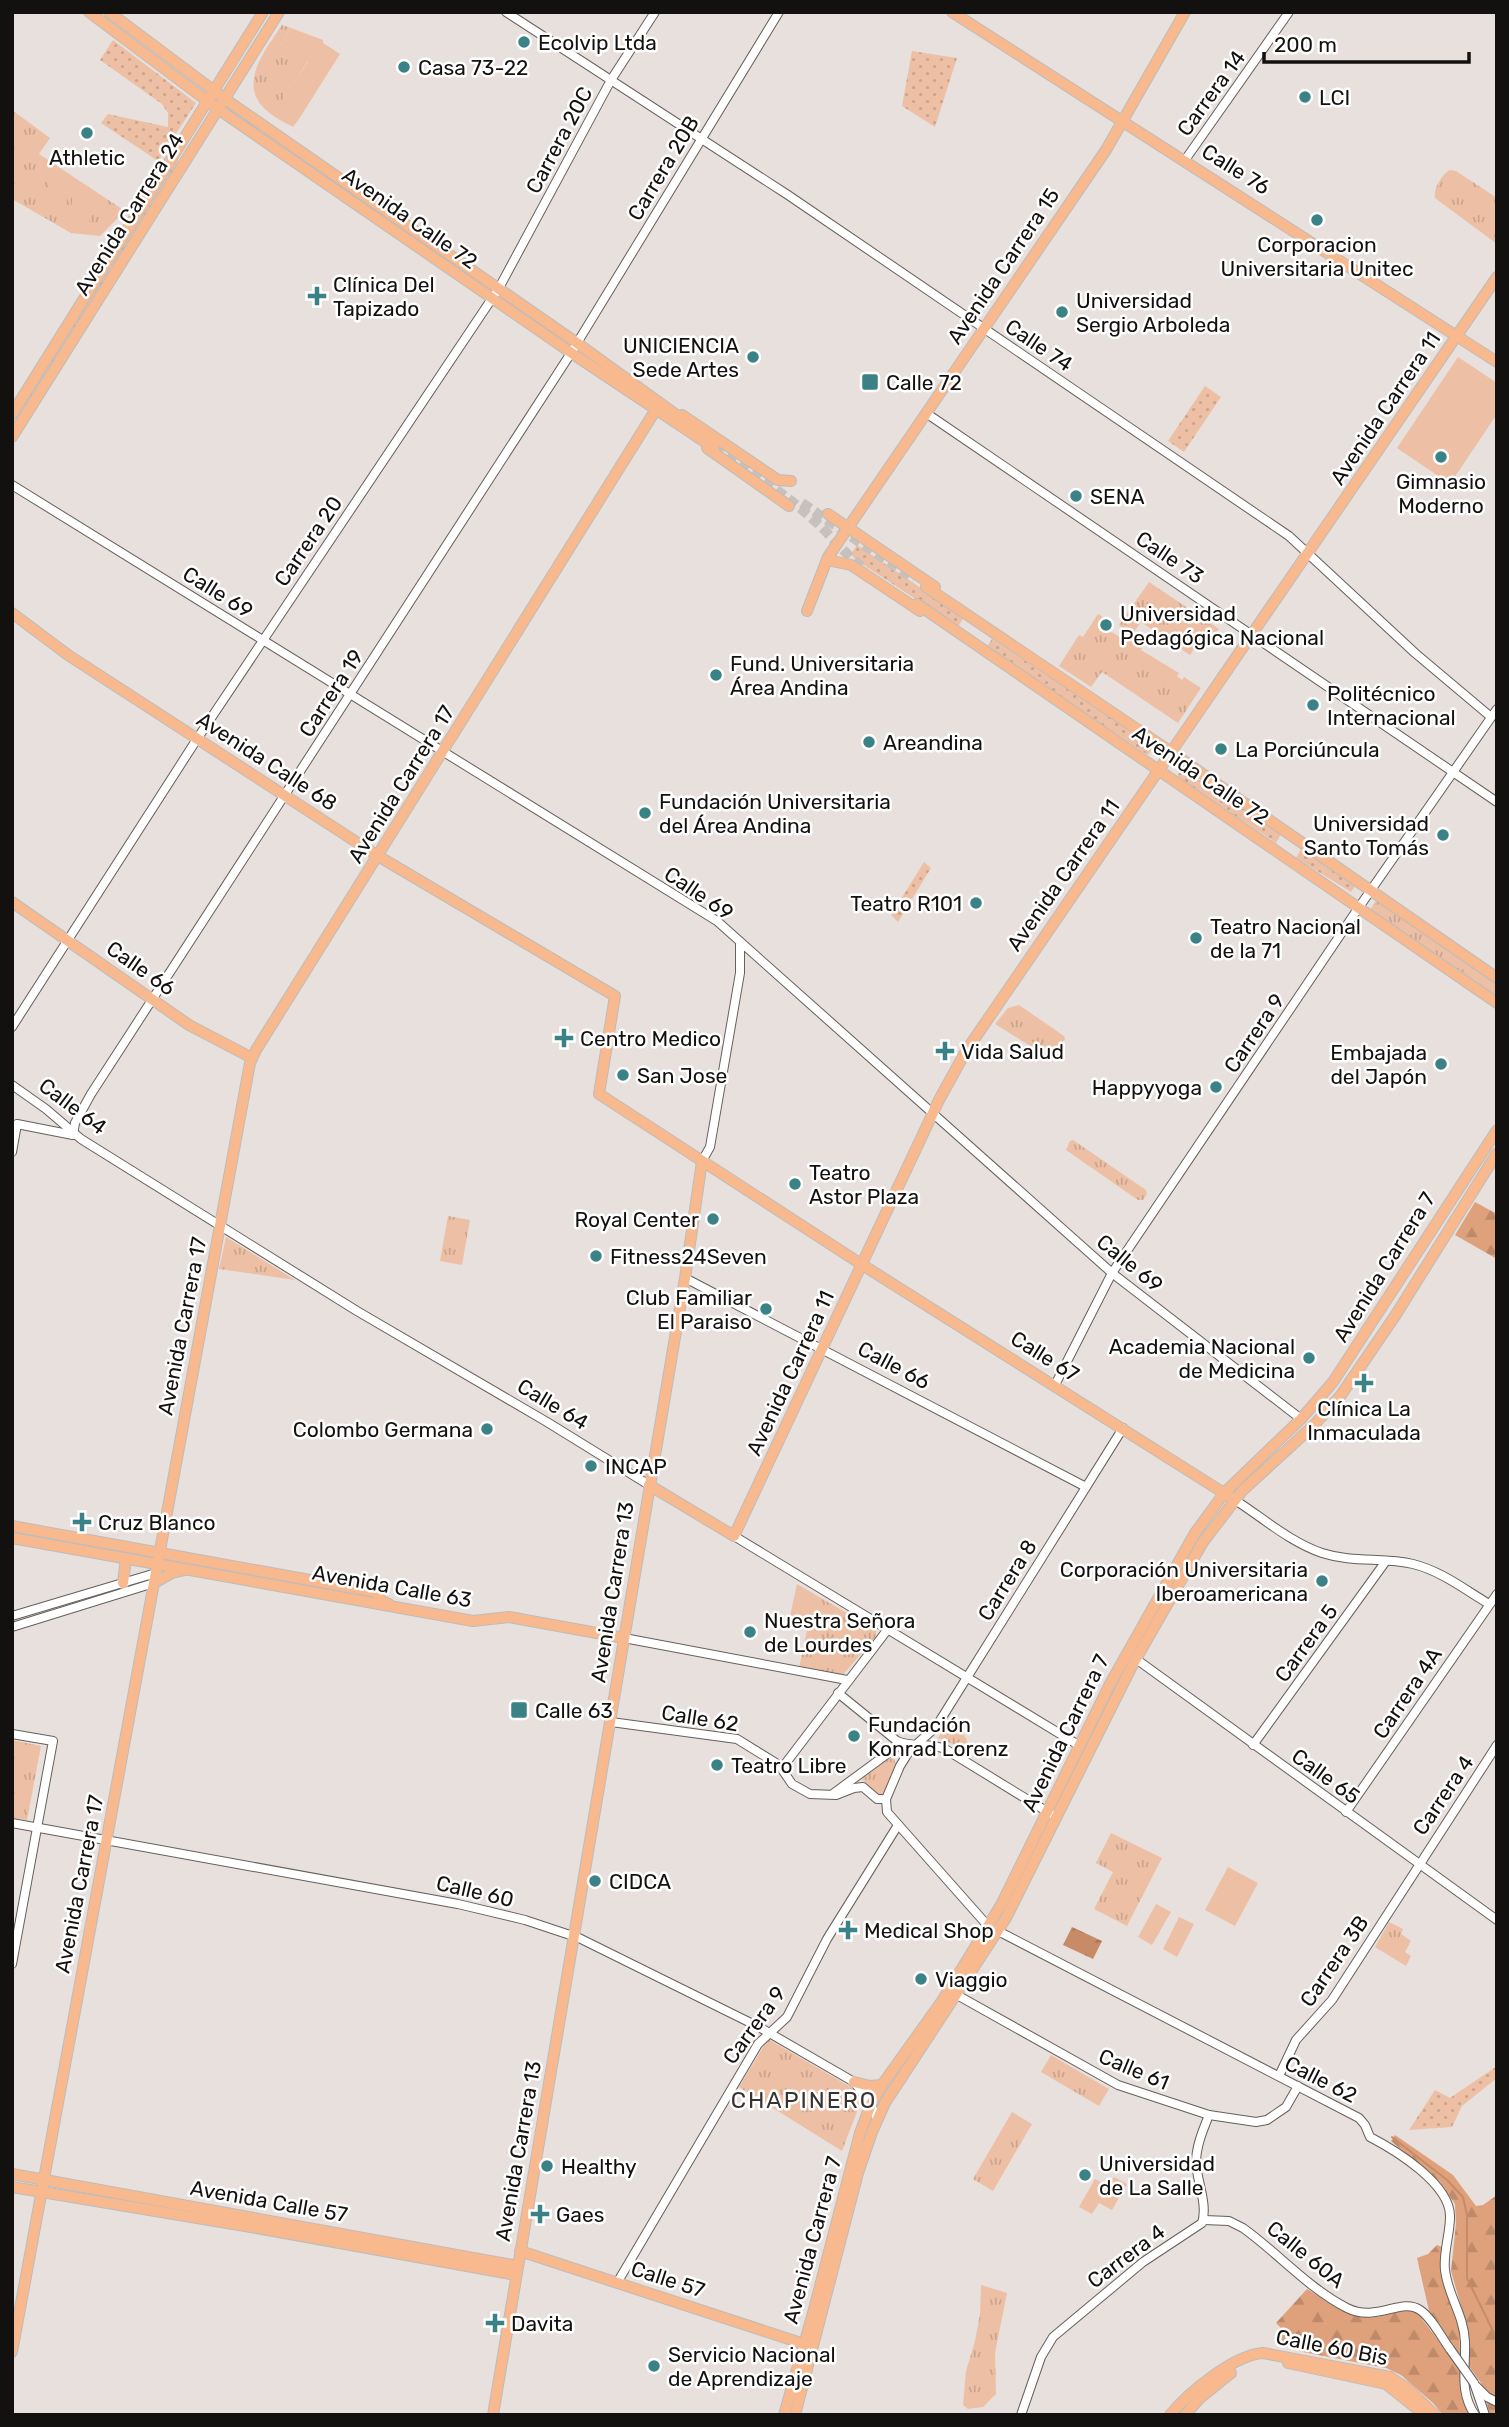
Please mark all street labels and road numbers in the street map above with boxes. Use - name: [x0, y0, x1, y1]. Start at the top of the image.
- street label: Carrera 14: [1172, 45, 1250, 141]
- street label: Carrera 20C: [520, 82, 598, 198]
- street label: Carrera 20B: [622, 111, 704, 225]
- street label: Avenida Carrera 24: [69, 128, 189, 300]
- street label: Calle 76: [1197, 138, 1275, 200]
- street label: Avenida Calle 72: [338, 162, 482, 274]
- street label: Avenida Carrera 15: [942, 183, 1064, 349]
- street label: Calle 74: [1001, 313, 1077, 377]
- street label: Avenida Carrera 11: [1325, 327, 1445, 489]
- street label: Carrera 20: [269, 491, 347, 591]
- street label: Calle 73: [1131, 525, 1209, 589]
- street label: Calle 69: [178, 561, 258, 623]
- street label: Carrera 19: [294, 645, 368, 741]
- street label: Avenida Carrera 17: [342, 700, 460, 867]
- street label: Avenida Calle 68: [192, 706, 342, 816]
- street label: Avenida Calle 72: [1128, 720, 1274, 830]
- street label: Avenida Carrera 11: [1001, 794, 1125, 956]
- street label: Calle 69: [660, 861, 738, 925]
- street label: Calle 66: [102, 935, 180, 1001]
- street label: Carrera 9: [1218, 989, 1290, 1077]
- street label: Calle 64: [34, 1072, 112, 1140]
- street label: Avenida Carrera 7: [1328, 1187, 1440, 1347]
- street label: Calle 69: [1092, 1229, 1168, 1297]
- street label: Avenida Carrera 17: [152, 1235, 212, 1417]
- street label: Avenida Carrera 11: [741, 1287, 839, 1459]
- street label: Calle 67: [1006, 1325, 1084, 1387]
- street label: Calle 66: [854, 1336, 934, 1394]
- street label: Calle 64: [513, 1373, 593, 1435]
- street label: Avenida Carrera 13: [585, 1500, 639, 1684]
- street label: Carrera 8: [972, 1535, 1042, 1625]
- street label: Avenida Calle 63: [310, 1560, 474, 1612]
- street label: Carrera 5: [1269, 1599, 1343, 1687]
- street label: Carrera 4A: [1367, 1643, 1447, 1743]
- street label: Avenida Carrera 7: [1016, 1650, 1114, 1816]
- street label: Calle 62: [660, 1700, 740, 1736]
- street label: Calle 65: [1287, 1743, 1365, 1809]
- street label: Carrera 4: [1407, 1750, 1479, 1840]
- street label: Avenida Carrera 17: [49, 1793, 109, 1975]
- street label: Calle 60: [434, 1870, 516, 1912]
- street label: Carrera 3B: [1294, 1911, 1374, 2011]
- street label: Carrera 9: [717, 1981, 791, 2069]
- street label: Calle 61: [1095, 2043, 1173, 2095]
- street label: Calle 62: [1281, 2050, 1361, 2108]
- street label: Avenida Carrera 13: [490, 2059, 546, 2243]
- street label: Avenida Carrera 7: [778, 2154, 846, 2326]
- street label: Avenida Calle 57: [188, 2175, 350, 2227]
- street label: Calle 60A: [1262, 2215, 1350, 2293]
- street label: Carrera 4: [1082, 2219, 1170, 2293]
- street label: Calle 57: [628, 2255, 708, 2303]
- street label: Calle 60 Bis: [1274, 2324, 1390, 2370]

